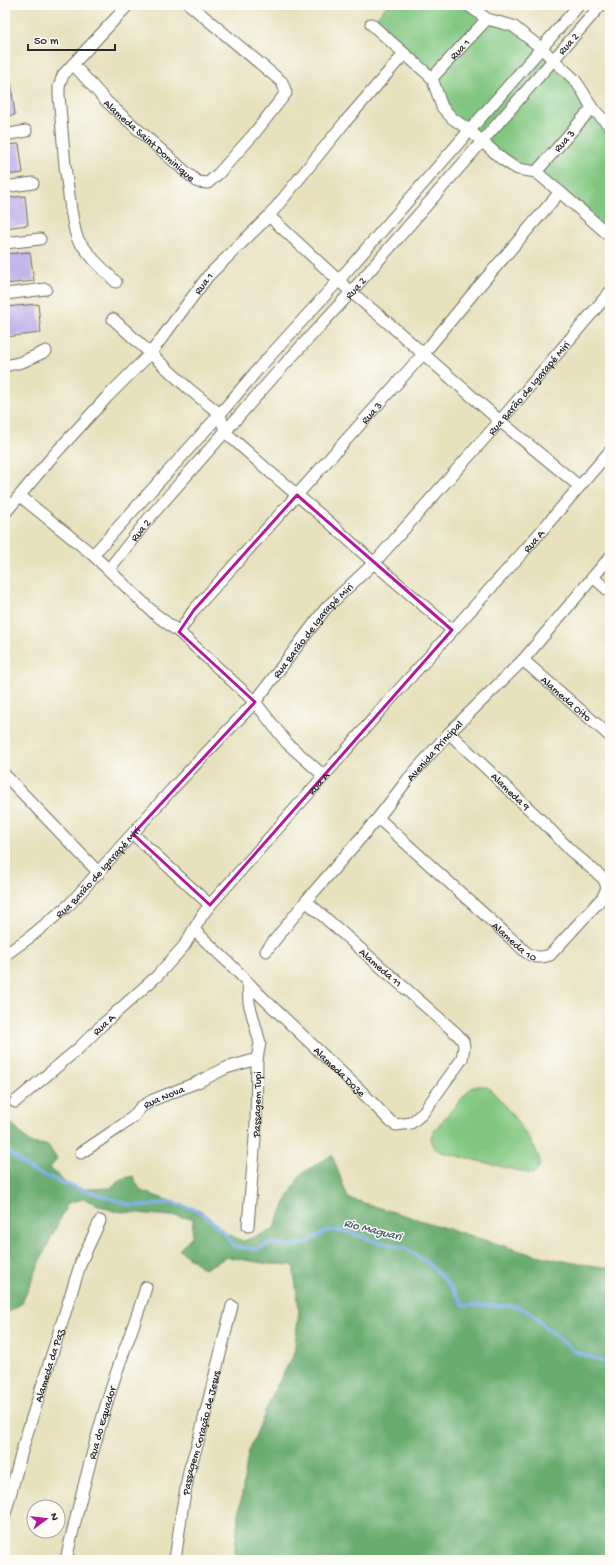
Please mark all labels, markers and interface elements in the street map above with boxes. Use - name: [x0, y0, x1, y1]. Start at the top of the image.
- scale bar: [28, 26, 115, 52]
- street label: Rua 2: [557, 31, 582, 58]
- text: 50 m: [34, 35, 59, 49]
- street label: Rua 1: [448, 37, 473, 63]
- street label: Alameda Saint Dominique: [100, 98, 197, 185]
- street label: Rua 3: [552, 128, 578, 155]
- street label: Rua 1: [193, 271, 216, 297]
- street label: Rua 2: [344, 275, 370, 302]
- street label: Rua Barão de Igarapé Miri: [486, 339, 573, 438]
- street label: Rua 3: [360, 400, 386, 427]
- street label: Rua 2: [129, 517, 154, 545]
- street label: Rua A: [522, 528, 548, 556]
- street label: Rua Barão de Igarapé Miri: [271, 582, 357, 681]
- street label: Alameda Oito: [538, 674, 593, 725]
- street label: Avenida Principal: [405, 718, 466, 784]
- street label: Rua A: [306, 770, 333, 798]
- street label: Alameda 9: [488, 771, 532, 814]
- street label: Rua Barão de Igarapé Miri: [54, 825, 144, 921]
- street label: Alameda 10: [489, 920, 538, 965]
- street label: Alameda 11: [356, 947, 403, 990]
- street label: Rua A: [91, 1012, 119, 1039]
- street label: Alameda Doze: [310, 1045, 367, 1100]
- street label: Passagem Tupi: [251, 1071, 265, 1139]
- street label: Rua Nova: [142, 1084, 187, 1112]
- water label: Rio Maguari: [342, 1217, 404, 1245]
- street label: Alameda da Paz: [33, 1327, 68, 1404]
- street label: Passagem Coração de Jesus: [181, 1369, 224, 1497]
- street label: Rua do Equador: [87, 1384, 120, 1461]
- north arrow: [26, 1499, 66, 1539]
- text: N: [47, 1512, 60, 1522]

